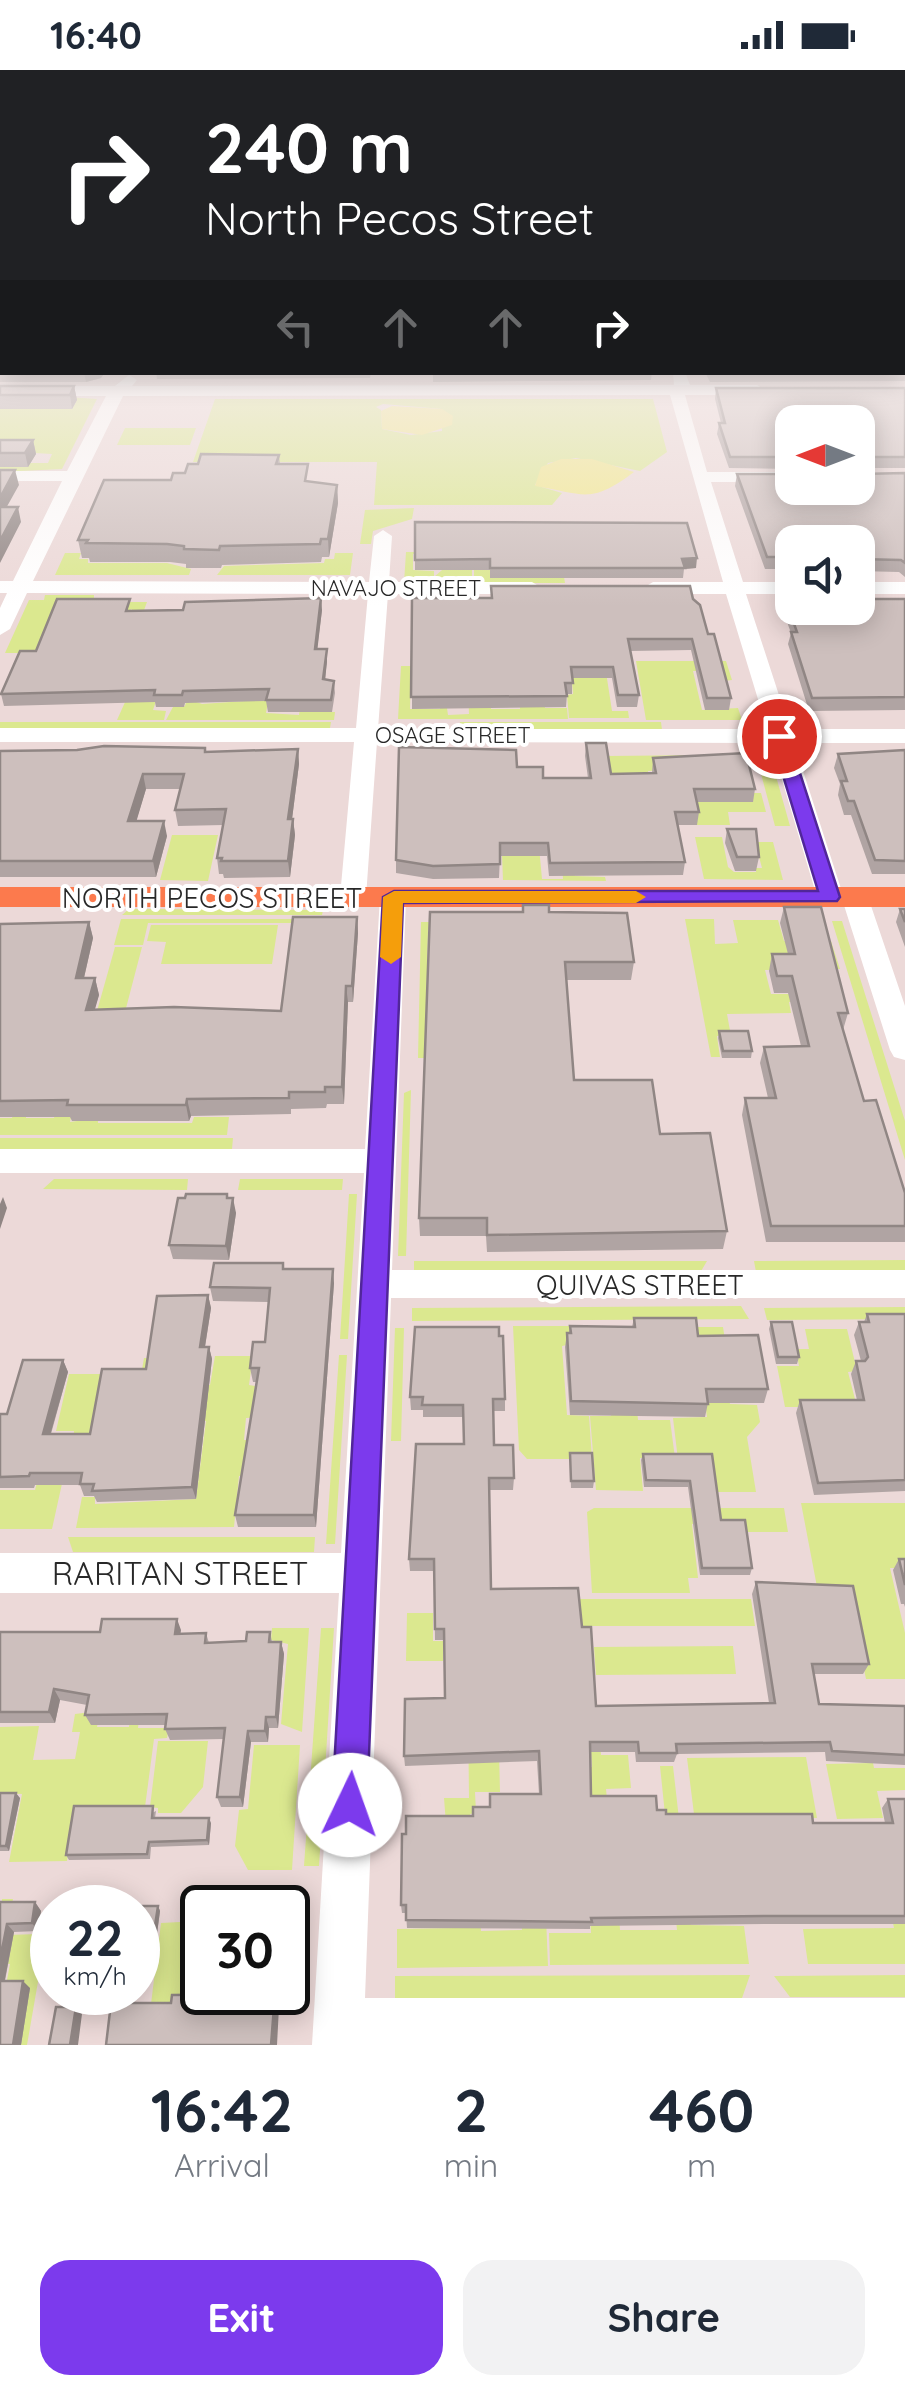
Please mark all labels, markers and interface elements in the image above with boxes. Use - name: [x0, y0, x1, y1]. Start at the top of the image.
- text: 16:40: [50, 11, 142, 59]
- text: 240 m: [205, 103, 413, 191]
- icon: right: [40, 110, 170, 240]
- text: North Pecos Street: [205, 190, 594, 246]
- icon: left: [268, 300, 323, 355]
- icon: ahead: [373, 300, 428, 355]
- icon: ahead: [478, 300, 533, 355]
- icon: right: [583, 300, 638, 355]
- north arrow: [775, 405, 875, 505]
- map controls: [775, 405, 875, 625]
- button: sound: [775, 525, 875, 625]
- street label: NAVAJO STREET: [311, 574, 481, 602]
- pin: [737, 694, 822, 779]
- icon: arrive: [752, 709, 807, 764]
- street label: OSAGE STREET: [375, 721, 531, 749]
- street label: NORTH PECOS STREET: [62, 880, 362, 915]
- street label: QUIVAS STREET: [536, 1267, 744, 1302]
- street label: RARITAN STREET: [52, 1553, 308, 1593]
- position arrow: [298, 1753, 402, 1857]
- speed limit sign: 30: [180, 1885, 310, 2015]
- text: 22: [67, 1906, 123, 1969]
- text: km/h: [63, 1960, 127, 1991]
- text: 16:42: [151, 2072, 293, 2147]
- text: 2: [454, 2072, 488, 2147]
- text: 460: [649, 2072, 754, 2147]
- text: Arrival: [174, 2145, 270, 2185]
- text: min: [444, 2145, 498, 2185]
- text: m: [687, 2145, 716, 2185]
- button: Exit: [40, 2260, 443, 2375]
- button: Share: [463, 2260, 865, 2375]

